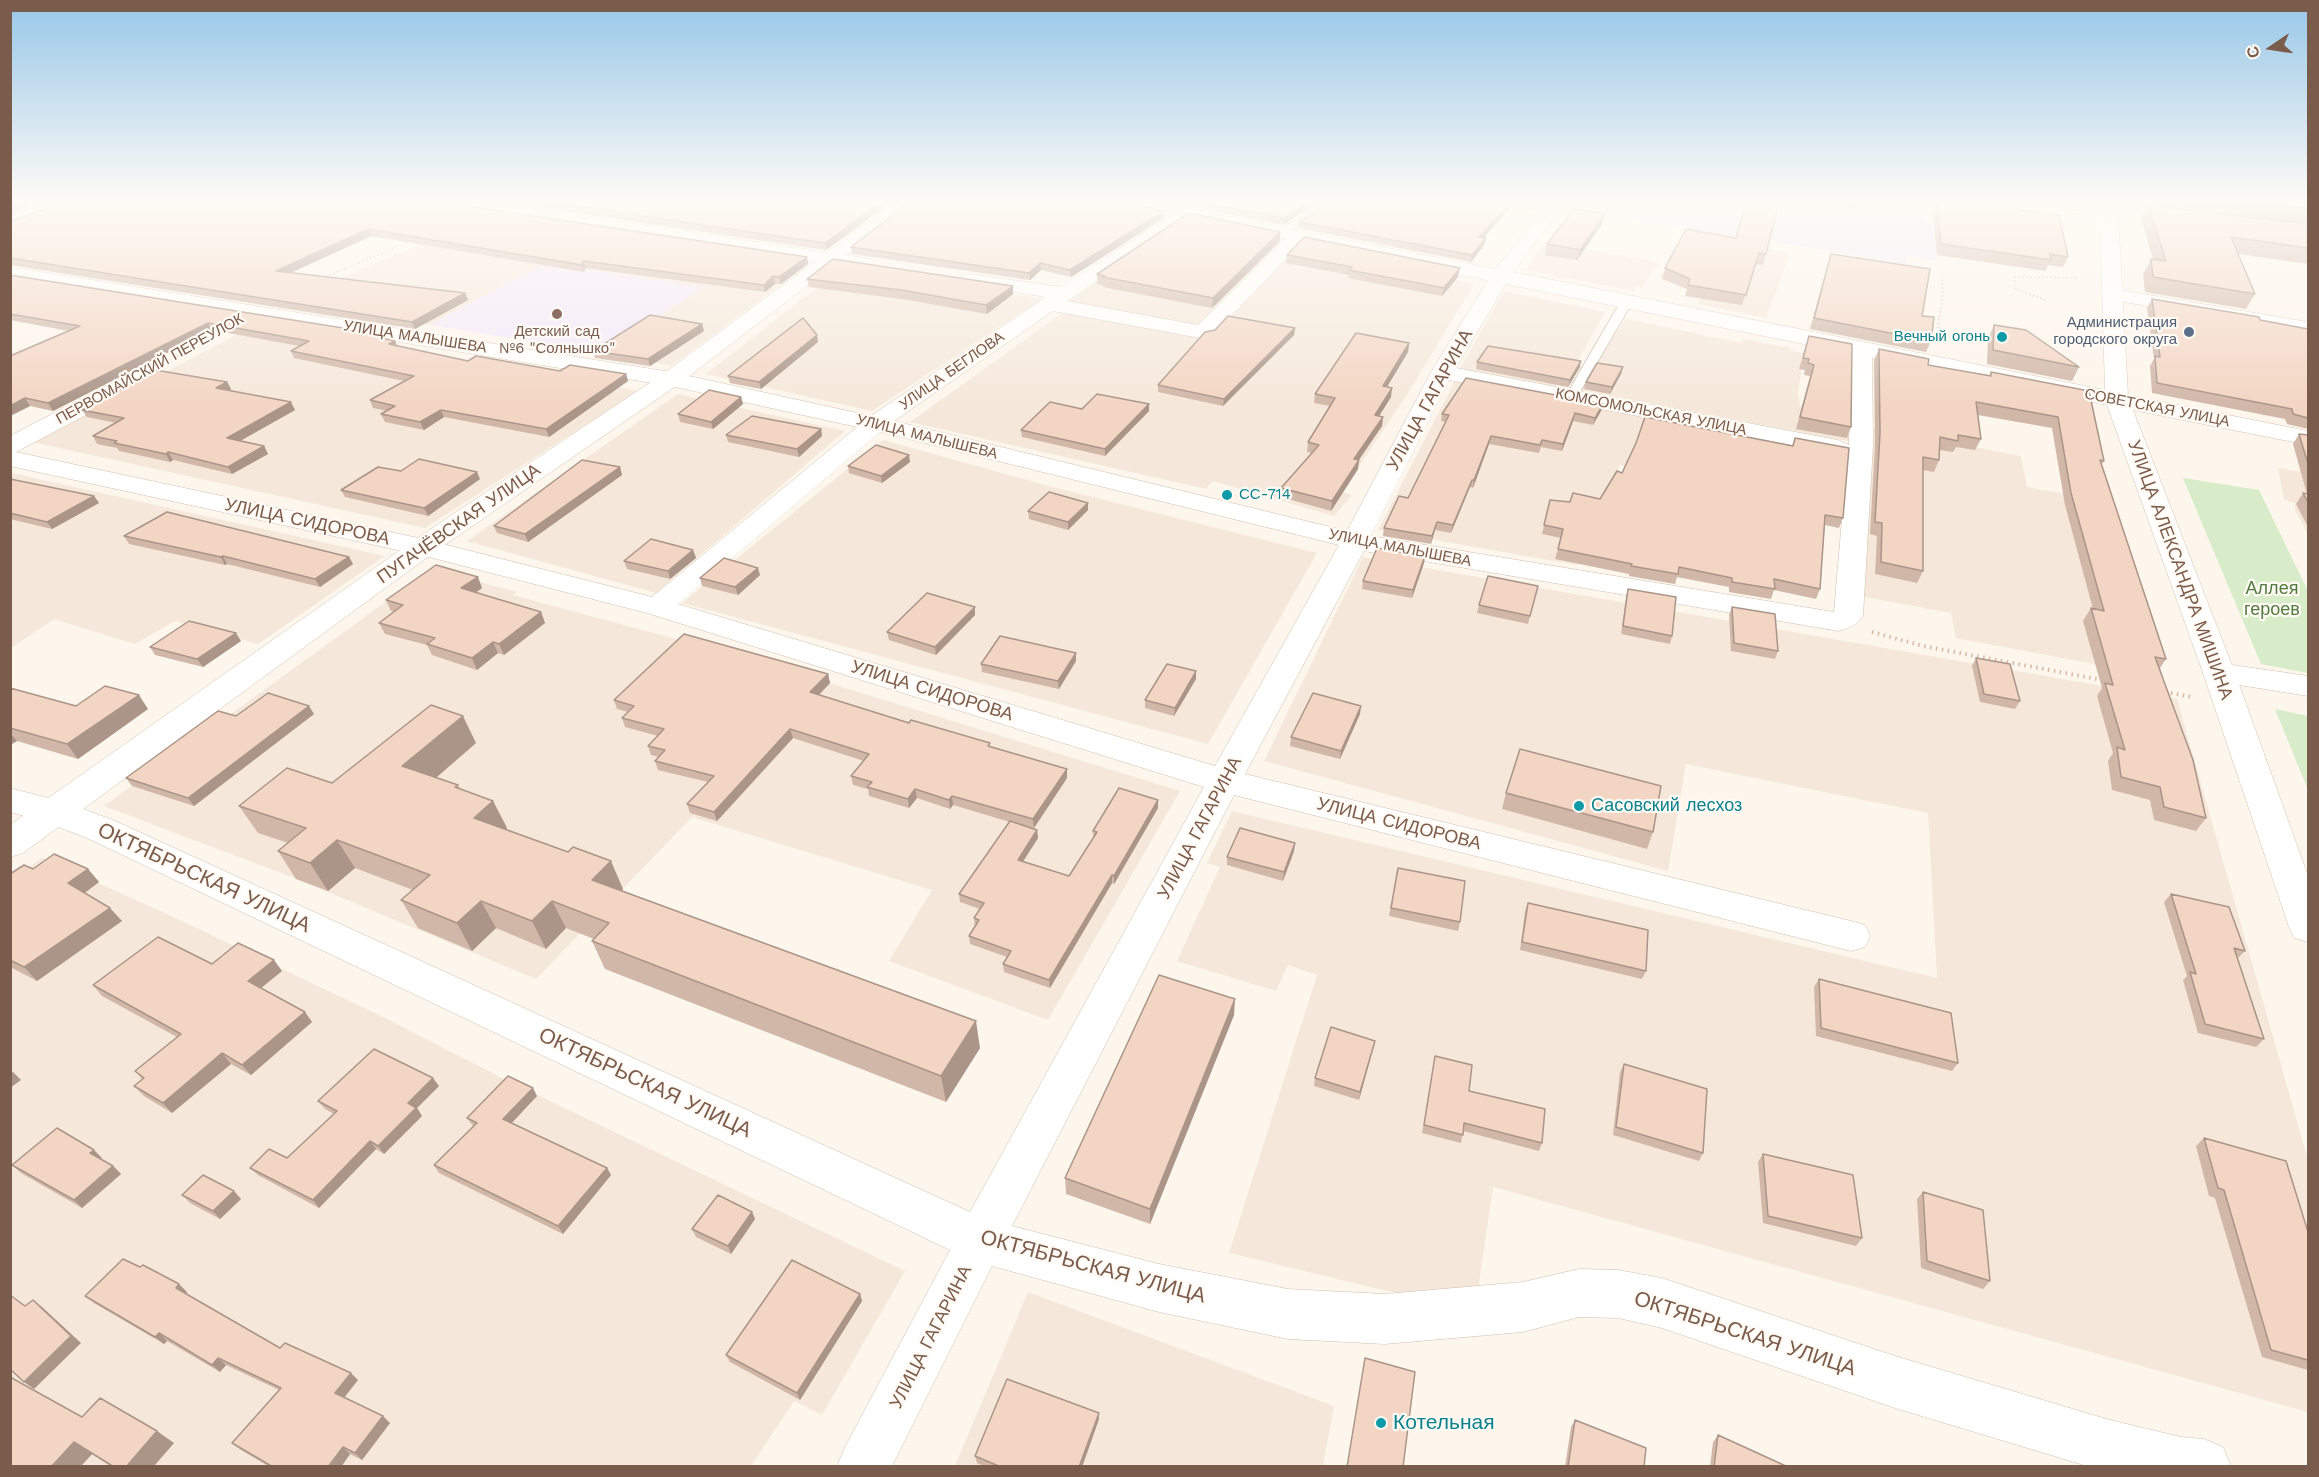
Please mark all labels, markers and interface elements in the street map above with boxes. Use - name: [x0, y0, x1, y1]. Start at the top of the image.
- north arrow: [2241, 18, 2301, 78]
- text: С: [2242, 44, 2264, 60]
- marker: Детский сад №6 "Солнышко": [550, 307, 564, 321]
- street label: ПЕРВОМАЙСКИЙ ПЕРЕУЛОК: [53, 310, 247, 428]
- place label: Администрация городского округа: [2053, 314, 2177, 349]
- street label: УЛИЦА МАЛЫШЕВА: [342, 317, 488, 357]
- place label: Детский сад №6 "Солнышко": [499, 323, 615, 358]
- marker: Администрация городского округа: [2182, 325, 2196, 339]
- street label: УЛИЦА ГАГАРИНА: [1382, 326, 1478, 474]
- street label: УЛИЦА БЕГЛОВА: [896, 328, 1008, 414]
- place label: Вечный огонь: [1894, 328, 1990, 346]
- marker: Вечный огонь: [1995, 330, 2009, 344]
- street label: КОМСОМОЛЬСКАЯ УЛИЦА: [1554, 385, 1748, 439]
- street label: СОВЕТСКАЯ УЛИЦА: [2083, 385, 2231, 431]
- street label: УЛИЦА МАЛЫШЕВА: [854, 411, 1000, 463]
- street label: УЛИЦА АЛЕКСАНДРА МИШИНА: [2123, 437, 2237, 703]
- street label: ПУГАЧЁВСКАЯ УЛИЦА: [373, 459, 545, 589]
- place label: СС-714: [1239, 486, 1291, 504]
- marker: СС-714: [1220, 488, 1234, 502]
- street label: УЛИЦА СИДОРОВА: [222, 494, 392, 550]
- street label: УЛИЦА МАЛЫШЕВА: [1327, 525, 1473, 571]
- park label: Аллея героев: [2244, 578, 2300, 620]
- street label: УЛИЦА СИДОРОВА: [848, 656, 1016, 726]
- street label: УЛИЦА ГАГАРИНА: [1153, 753, 1247, 903]
- street label: УЛИЦА СИДОРОВА: [1315, 793, 1483, 855]
- place label: Сасовский лесхоз: [1591, 795, 1742, 817]
- marker: Сасовский лесхоз: [1572, 799, 1586, 813]
- street label: ОКТЯБРЬСКАЯ УЛИЦА: [94, 818, 314, 938]
- street label: ОКТЯБРЬСКАЯ УЛИЦА: [535, 1023, 755, 1143]
- street label: ОКТЯБРЬСКАЯ УЛИЦА: [978, 1225, 1208, 1309]
- street label: УЛИЦА ГАГАРИНА: [885, 1262, 977, 1412]
- street label: ОКТЯБРЬСКАЯ УЛИЦА: [1631, 1286, 1859, 1382]
- place label: Котельная: [1393, 1410, 1495, 1436]
- marker: Котельная: [1374, 1416, 1388, 1430]

